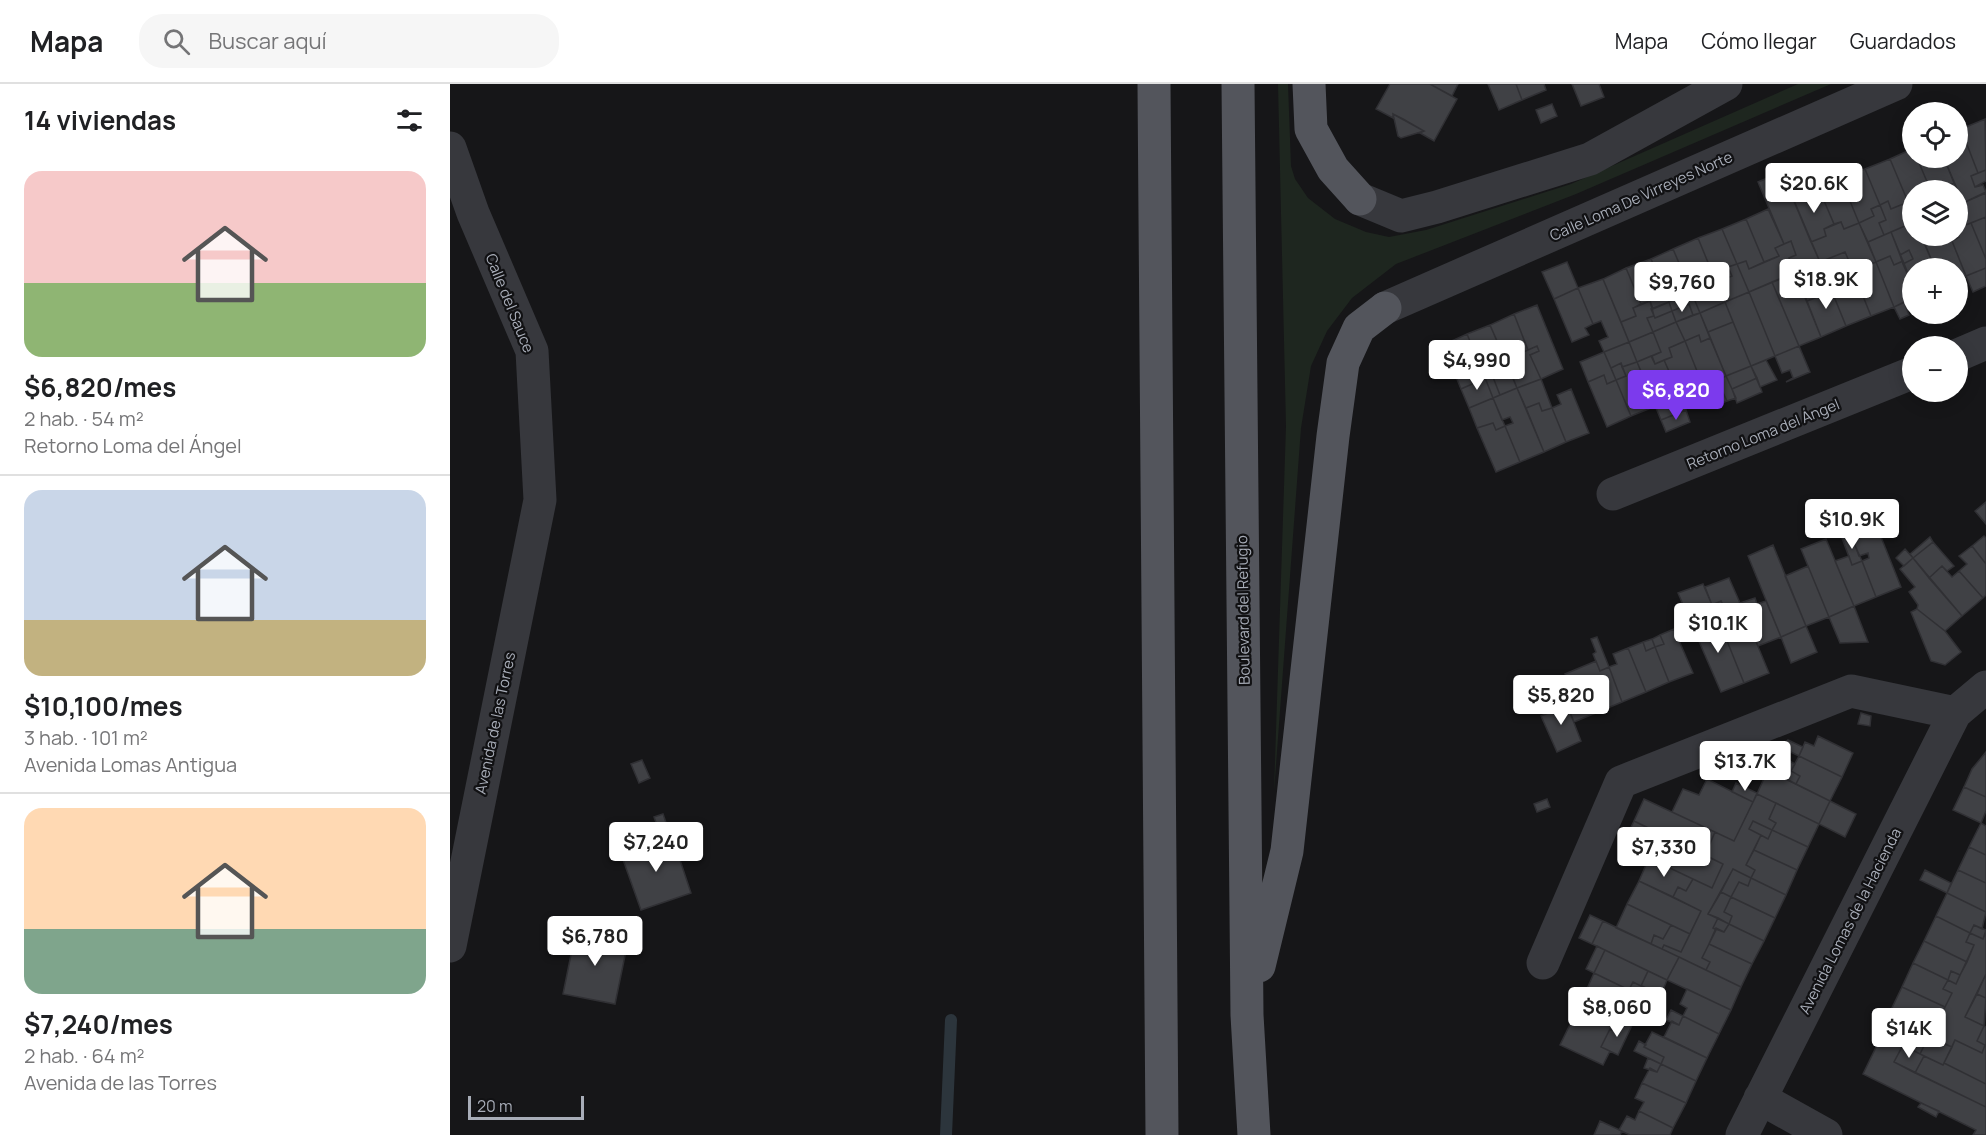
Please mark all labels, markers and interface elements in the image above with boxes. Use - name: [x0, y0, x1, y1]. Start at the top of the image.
- search box: [139, 14, 559, 68]
- text: Mapa: [30, 22, 103, 60]
- icon: search: [160, 25, 193, 58]
- text: Buscar aquí: [208, 26, 327, 56]
- text: Mapa: [1615, 27, 1668, 55]
- text: Cómo llegar: [1701, 27, 1817, 55]
- text: Guardados: [1850, 27, 1956, 55]
- text: 14 viviendas: [24, 102, 176, 138]
- map controls: [1902, 102, 1968, 402]
- button: locate: [1902, 102, 1968, 168]
- icon: filters: [393, 104, 426, 137]
- street label: Calle Loma De Virreyes Norte: [1546, 146, 1736, 246]
- pin: $20.6K: [1765, 163, 1863, 214]
- text: $20.6K: [1779, 169, 1849, 196]
- button: layers: [1902, 180, 1968, 246]
- icon: home: [171, 210, 279, 318]
- street label: Calle del Sauce: [481, 250, 540, 356]
- button: +: [1902, 258, 1968, 324]
- pin: $18.9K: [1777, 259, 1875, 310]
- pin: $9,760: [1633, 262, 1731, 313]
- text: $18.9K: [1793, 265, 1859, 292]
- text: $9,760: [1648, 268, 1716, 295]
- button: −: [1902, 336, 1968, 402]
- pin: $4,990: [1428, 340, 1526, 391]
- text: $4,990: [1443, 346, 1511, 373]
- text: $6,820/mes: [24, 369, 176, 405]
- pin: $6,820: [1627, 370, 1725, 421]
- text: $6,820: [1642, 376, 1710, 403]
- street label: Retorno Loma del Ángel: [1683, 394, 1843, 474]
- text: 2 hab. · 54 m²: [24, 405, 144, 432]
- text: Retorno Loma del Ángel: [24, 432, 242, 459]
- pin: $10.9K: [1803, 499, 1901, 550]
- text: $10.9K: [1819, 505, 1885, 532]
- icon: home: [171, 529, 279, 637]
- street label: Boulevard del Refugio: [1231, 535, 1255, 685]
- pin: $10.1K: [1669, 603, 1767, 654]
- text: $10.1K: [1688, 609, 1748, 636]
- street label: Avenida de las Torres: [470, 650, 520, 796]
- pin: $5,820: [1512, 675, 1610, 726]
- text: $5,820: [1527, 681, 1595, 708]
- text: $10,100/mes: [24, 688, 183, 724]
- text: 3 hab. · 101 m²: [24, 724, 148, 751]
- pin: $13.7K: [1696, 741, 1794, 792]
- text: $13.7K: [1714, 747, 1776, 774]
- text: Avenida Lomas Antigua: [24, 751, 237, 778]
- pin: $7,240: [607, 822, 705, 873]
- street label: Avenida Lomas de la Hacienda: [1794, 824, 1906, 1018]
- pin: $7,330: [1615, 827, 1713, 878]
- text: $7,240: [623, 828, 689, 855]
- text: $7,330: [1631, 833, 1697, 860]
- icon: home: [171, 847, 279, 955]
- pin: $6,780: [546, 916, 644, 967]
- text: $6,780: [561, 922, 629, 949]
- pin: $8,060: [1568, 987, 1666, 1038]
- text: $8,060: [1582, 993, 1652, 1020]
- text: $7,240/mes: [24, 1006, 173, 1042]
- pin: $14K: [1873, 1008, 1945, 1059]
- text: $14K: [1886, 1014, 1932, 1041]
- text: 2 hab. · 64 m²: [24, 1042, 145, 1069]
- text: Avenida de las Torres: [24, 1069, 217, 1096]
- scale bar: [468, 1093, 584, 1120]
- text: 20 m: [477, 1095, 513, 1117]

